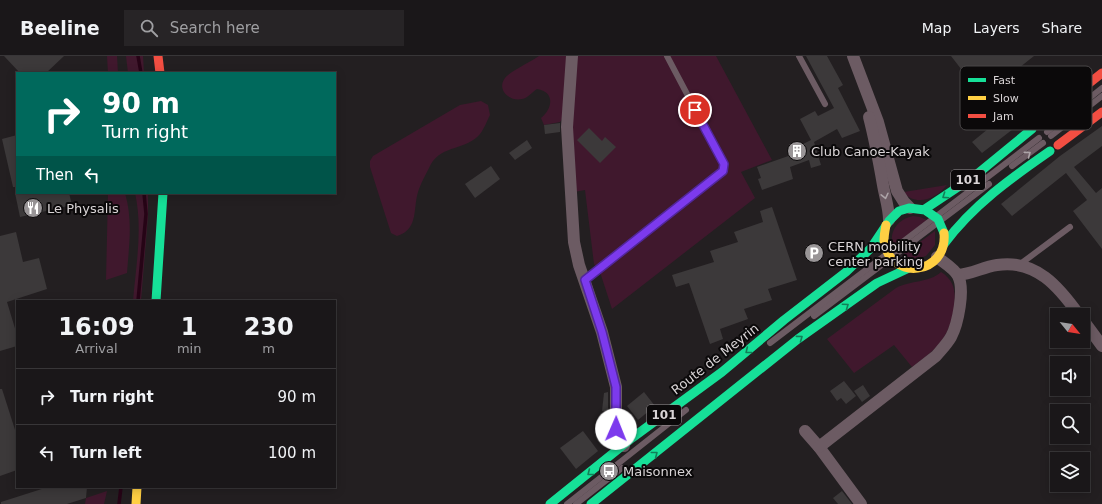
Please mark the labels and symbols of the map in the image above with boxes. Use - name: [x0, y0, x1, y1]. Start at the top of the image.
- legend: [960, 66, 1092, 130]
- text: Fast: [993, 74, 1016, 87]
- text: Slow: [993, 92, 1019, 105]
- pin: [678, 93, 712, 127]
- text: Jam: [992, 110, 1014, 123]
- building icon: Club Canoe-Kayak: [786, 140, 808, 162]
- place label: Club Canoe-Kayak: [811, 144, 930, 159]
- one-way arrow: [1023, 152, 1030, 159]
- road number: 101: [951, 170, 985, 190]
- one-way arrow: [942, 191, 949, 199]
- one-way arrow: [881, 193, 889, 199]
- restaurant icon: Le Physalis: [22, 197, 44, 219]
- place label: Le Physalis: [47, 201, 119, 216]
- place label: CERN mobility center parking: [828, 239, 923, 269]
- parking icon: CERN mobility center parking: [803, 242, 825, 264]
- one-way arrow: [842, 303, 849, 311]
- north arrow: [1050, 308, 1090, 348]
- street label: Route de Meyrin: [668, 320, 762, 398]
- one-way arrow: [796, 336, 803, 343]
- one-way arrow: [745, 346, 753, 353]
- road number: 101: [647, 405, 681, 425]
- position arrow: [595, 408, 637, 450]
- one-way arrow: [650, 451, 657, 458]
- bus stop icon: Maisonnex: [598, 460, 620, 482]
- place label: Maisonnex: [623, 464, 693, 479]
- one-way arrow: [587, 468, 594, 475]

